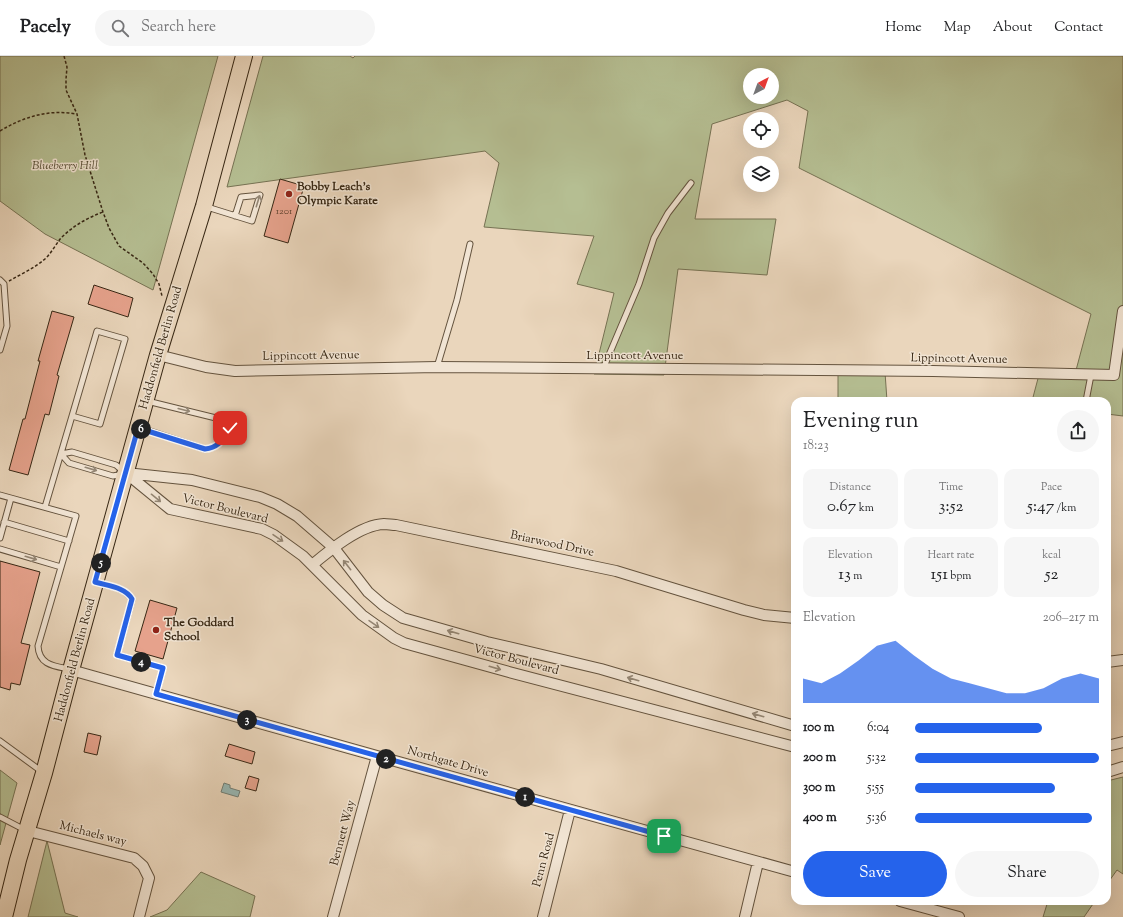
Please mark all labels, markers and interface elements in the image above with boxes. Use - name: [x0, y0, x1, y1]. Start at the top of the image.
- search box: [95, 10, 375, 46]
- text: Pacely: [20, 14, 71, 41]
- icon: search: [109, 17, 131, 39]
- text: Search here: [141, 17, 216, 38]
- text: Home: [885, 18, 922, 38]
- text: Map: [944, 18, 971, 38]
- text: About: [993, 18, 1032, 38]
- text: Contact: [1054, 18, 1103, 38]
- north arrow: [743, 68, 779, 104]
- map controls: [743, 68, 779, 192]
- button: locate: [743, 112, 779, 148]
- button: layers: [743, 156, 779, 192]
- park label: Blueberry Hill: [32, 157, 98, 175]
- place label: Bobby Leach's Olympic Karate: [296, 178, 378, 210]
- marker: Bobby Leach's Olympic Karate: [284, 189, 294, 199]
- one-way arrow: [255, 195, 262, 208]
- house number: 1201: [276, 204, 293, 219]
- street label: Haddonfield Berlin Road: [135, 284, 187, 412]
- street label: Lippincott Avenue: [262, 346, 360, 366]
- street label: Lippincott Avenue: [587, 347, 684, 365]
- street label: Lippincott Avenue: [910, 349, 1008, 369]
- text: Evening run: [803, 406, 919, 438]
- one-way arrow: [177, 407, 190, 415]
- button: share: [1057, 410, 1099, 452]
- pin: [213, 411, 247, 445]
- icon: check: [219, 417, 241, 439]
- pin: 6: [131, 419, 151, 439]
- text: 6: [138, 421, 144, 437]
- text: 18:23: [803, 437, 829, 455]
- one-way arrow: [85, 466, 98, 473]
- text: Distance: [830, 479, 871, 495]
- text: Time: [939, 479, 963, 495]
- text: Pace: [1041, 479, 1062, 495]
- street label: Victor Boulevard: [180, 490, 270, 528]
- one-way arrow: [151, 493, 162, 502]
- text: 0.67: [827, 495, 856, 519]
- text: 3:52: [938, 495, 964, 519]
- text: 5:47: [1027, 495, 1054, 519]
- text: km: [856, 500, 874, 516]
- text: /km: [1054, 500, 1076, 516]
- street label: Briarwood Drive: [508, 526, 596, 562]
- one-way arrow: [272, 534, 283, 542]
- text: Elevation: [828, 547, 873, 563]
- text: Heart rate: [928, 547, 974, 563]
- text: kcal: [1042, 547, 1061, 563]
- pin: 5: [91, 553, 111, 573]
- one-way arrow: [24, 555, 37, 562]
- text: 5: [99, 555, 103, 571]
- one-way arrow: [343, 559, 351, 570]
- text: 13: [838, 563, 851, 587]
- text: 151: [931, 563, 948, 587]
- text: 52: [1045, 563, 1059, 587]
- text: m: [851, 568, 862, 584]
- text: bpm: [948, 568, 971, 584]
- street label: Haddonfield Berlin Road: [50, 596, 100, 724]
- text: Elevation: [803, 609, 856, 627]
- text: 206–217 m: [1043, 609, 1099, 627]
- place label: The Goddard School: [163, 614, 234, 646]
- one-way arrow: [369, 620, 380, 628]
- marker: The Goddard School: [151, 625, 161, 635]
- one-way arrow: [446, 628, 459, 635]
- street label: Victor Boulevard: [471, 640, 561, 680]
- pin: 4: [131, 652, 151, 672]
- text: 4: [138, 654, 144, 670]
- one-way arrow: [489, 665, 502, 672]
- one-way arrow: [626, 674, 639, 682]
- pin: 3: [237, 710, 257, 730]
- one-way arrow: [751, 711, 764, 718]
- text: 3: [245, 712, 249, 728]
- text: 100 m: [803, 719, 835, 737]
- text: 6:04: [867, 719, 889, 737]
- street label: Northgate Drive: [405, 742, 491, 782]
- pin: 2: [376, 749, 396, 769]
- text: 200 m: [803, 749, 836, 767]
- text: 5:32: [867, 749, 886, 767]
- text: 2: [383, 751, 389, 767]
- text: 300 m: [803, 779, 835, 797]
- text: 5:55: [867, 779, 884, 797]
- pin: 1: [515, 787, 535, 807]
- text: 1: [523, 789, 527, 805]
- street label: Bennett Way: [326, 798, 360, 868]
- text: 400 m: [803, 809, 837, 827]
- text: 5:36: [867, 809, 886, 827]
- street label: Michaels way: [58, 817, 128, 851]
- pin: [647, 819, 681, 853]
- icon: arrive: [653, 825, 675, 847]
- street label: Penn Road: [528, 831, 560, 889]
- button: Save: [803, 851, 947, 897]
- button: Share: [955, 851, 1099, 897]

